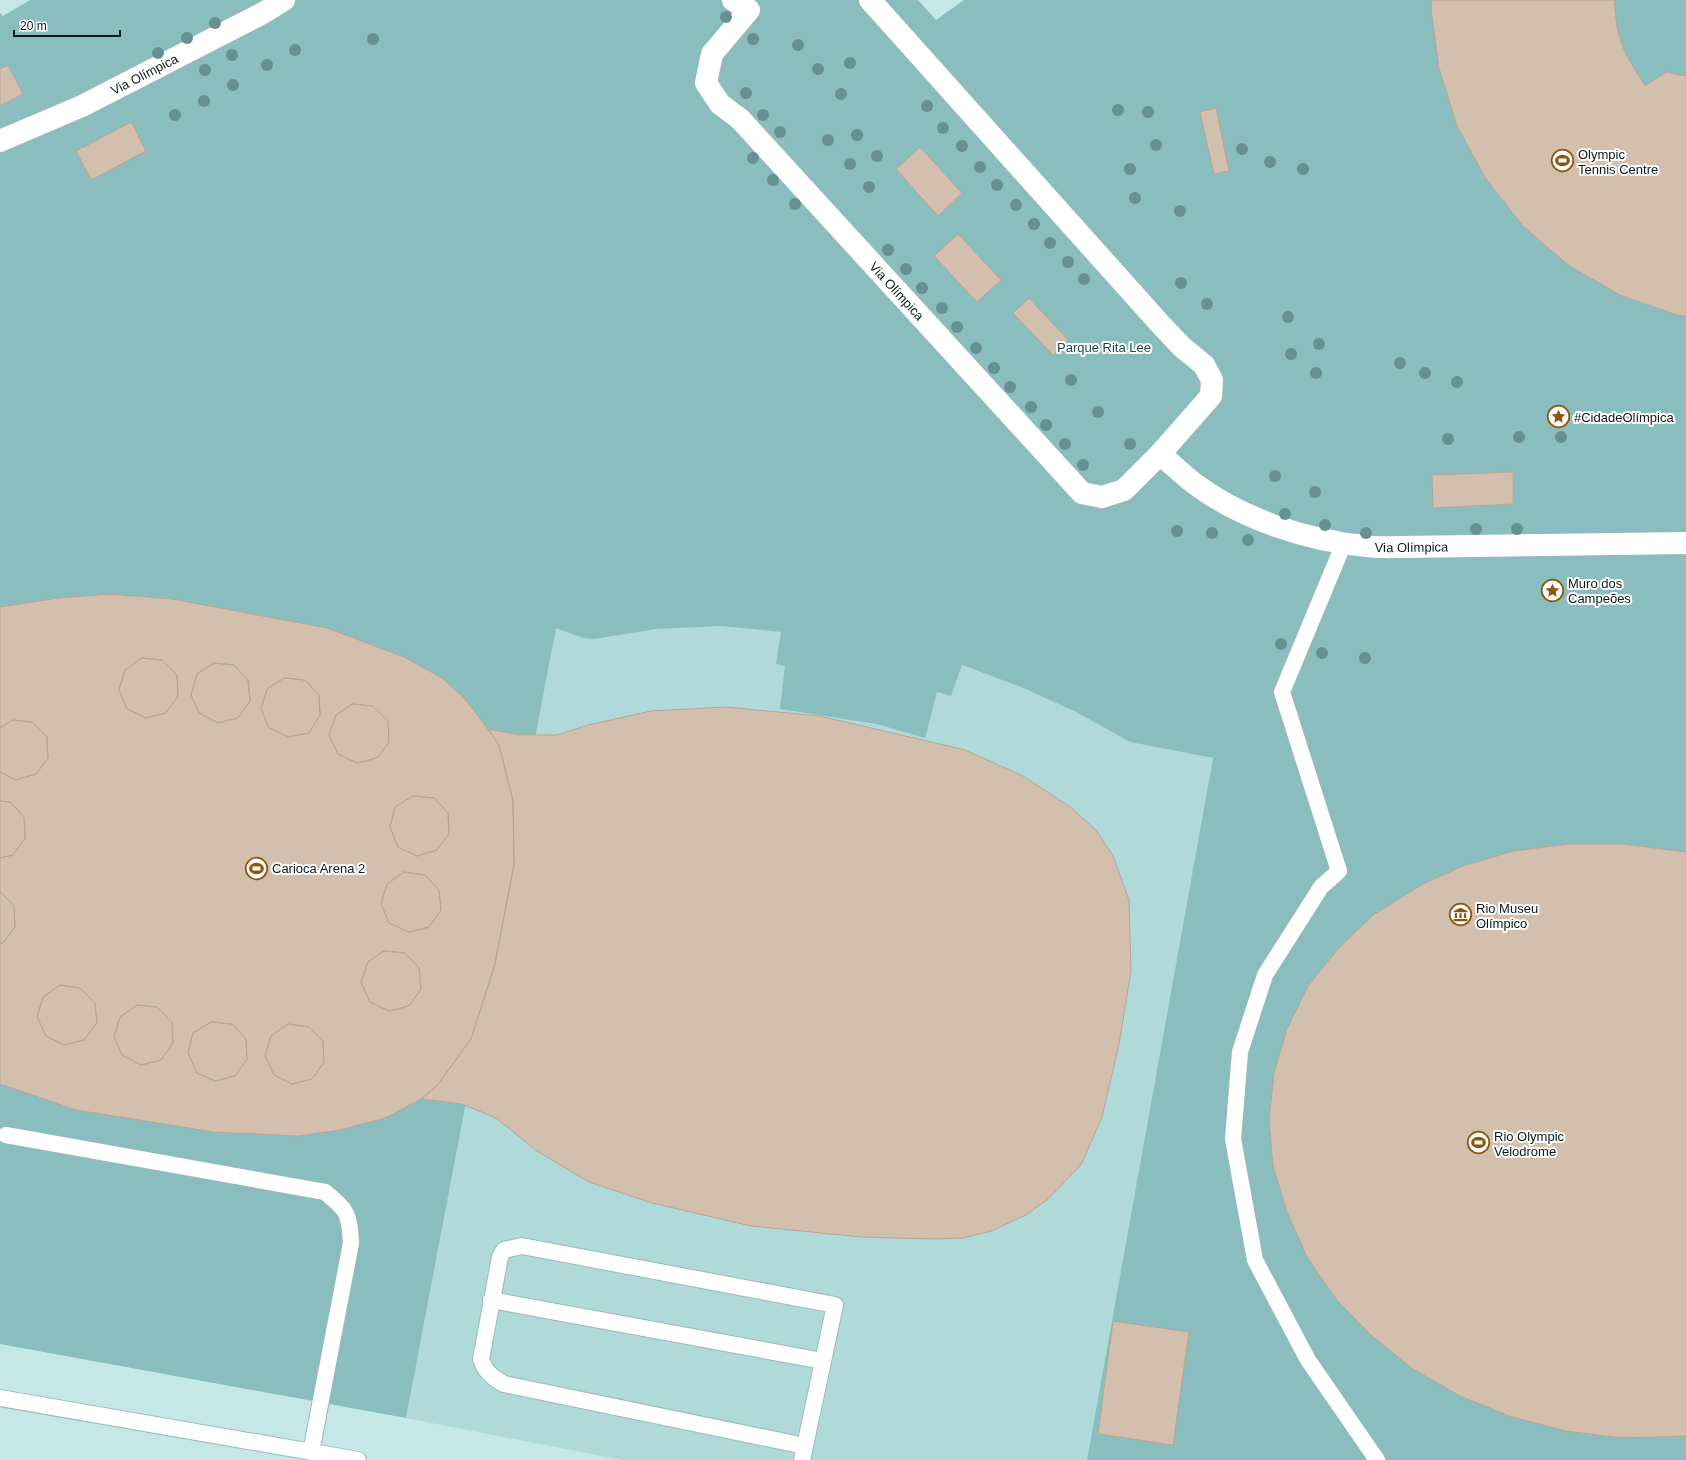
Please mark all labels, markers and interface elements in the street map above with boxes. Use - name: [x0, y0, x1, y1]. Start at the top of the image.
- scale bar: [14, 12, 120, 38]
- text: 20 m: [20, 19, 47, 33]
- street label: Via Olímpica: [108, 51, 181, 98]
- place label: Olympic Tennis Centre: [1578, 147, 1658, 177]
- sports icon: Olympic Tennis Centre: [1549, 148, 1575, 174]
- street label: Via Olímpica: [866, 259, 928, 324]
- park label: Parque Rita Lee: [1057, 340, 1151, 355]
- place icon: #CidadeOlímpica: [1546, 404, 1572, 430]
- place label: #CidadeOlímpica: [1574, 410, 1674, 425]
- street label: Via Olímpica: [1374, 539, 1449, 555]
- place label: Muro dos Campeões: [1568, 576, 1631, 606]
- place icon: Muro dos Campeões: [1539, 577, 1565, 603]
- sports icon: Carioca Arena 2: [243, 855, 269, 881]
- place label: Carioca Arena 2: [272, 861, 365, 876]
- place label: Rio Museu Olímpico: [1476, 901, 1538, 931]
- museum icon: Rio Museu Olímpico: [1448, 902, 1474, 928]
- place label: Rio Olympic Velodrome: [1494, 1129, 1565, 1159]
- sports icon: Rio Olympic Velodrome: [1466, 1130, 1492, 1156]

